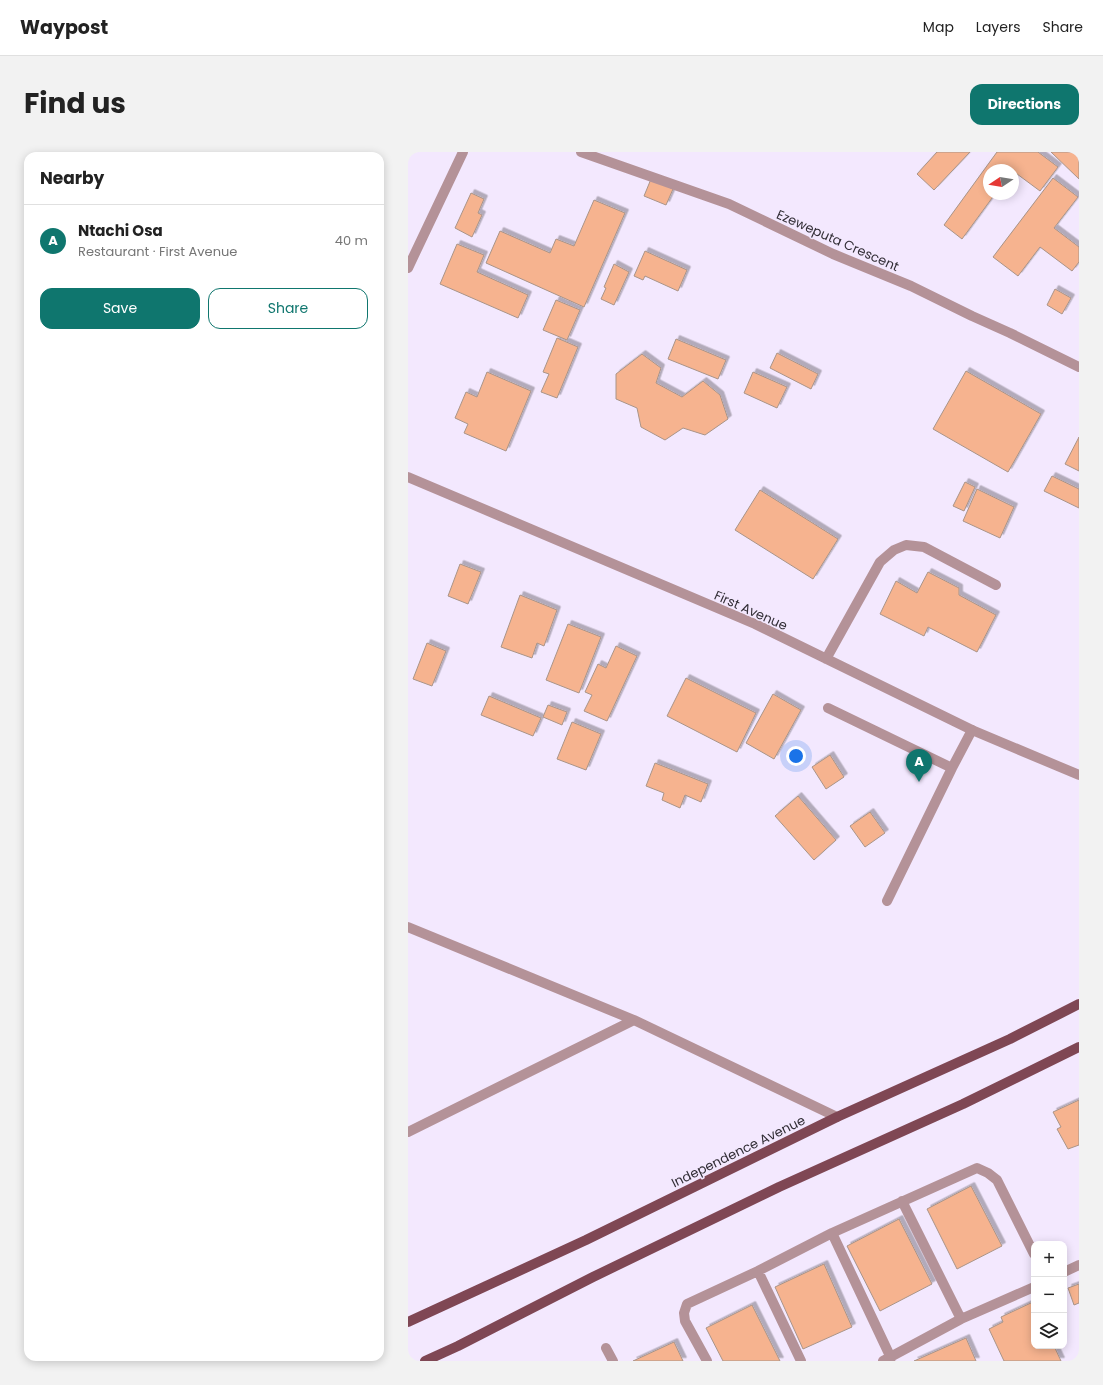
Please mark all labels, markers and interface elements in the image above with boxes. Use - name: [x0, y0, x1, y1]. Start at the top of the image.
- text: Waypost: [20, 14, 108, 41]
- text: Map: [923, 17, 954, 37]
- text: Layers: [976, 17, 1020, 37]
- text: Share: [1042, 17, 1083, 37]
- text: Find us: [24, 84, 126, 123]
- button: Directions: [970, 84, 1079, 125]
- north arrow: [983, 164, 1019, 200]
- text: Nearby: [40, 166, 104, 190]
- street label: Ezeweputa Crescent: [774, 205, 902, 276]
- text: Ntachi Osa: [78, 220, 163, 241]
- text: A: [48, 231, 58, 250]
- text: 40 m: [335, 231, 368, 250]
- text: Restaurant · First Avenue: [78, 242, 237, 261]
- button: Save: [40, 288, 200, 329]
- button: Share: [208, 288, 368, 329]
- street label: First Avenue: [711, 586, 790, 635]
- your location: [786, 746, 806, 766]
- pin: A: [906, 749, 932, 782]
- street label: Independence Avenue: [668, 1111, 808, 1192]
- map controls: [1031, 1241, 1067, 1349]
- button: +: [1031, 1241, 1067, 1277]
- button: −: [1031, 1277, 1067, 1313]
- button: layers: [1031, 1313, 1067, 1349]

